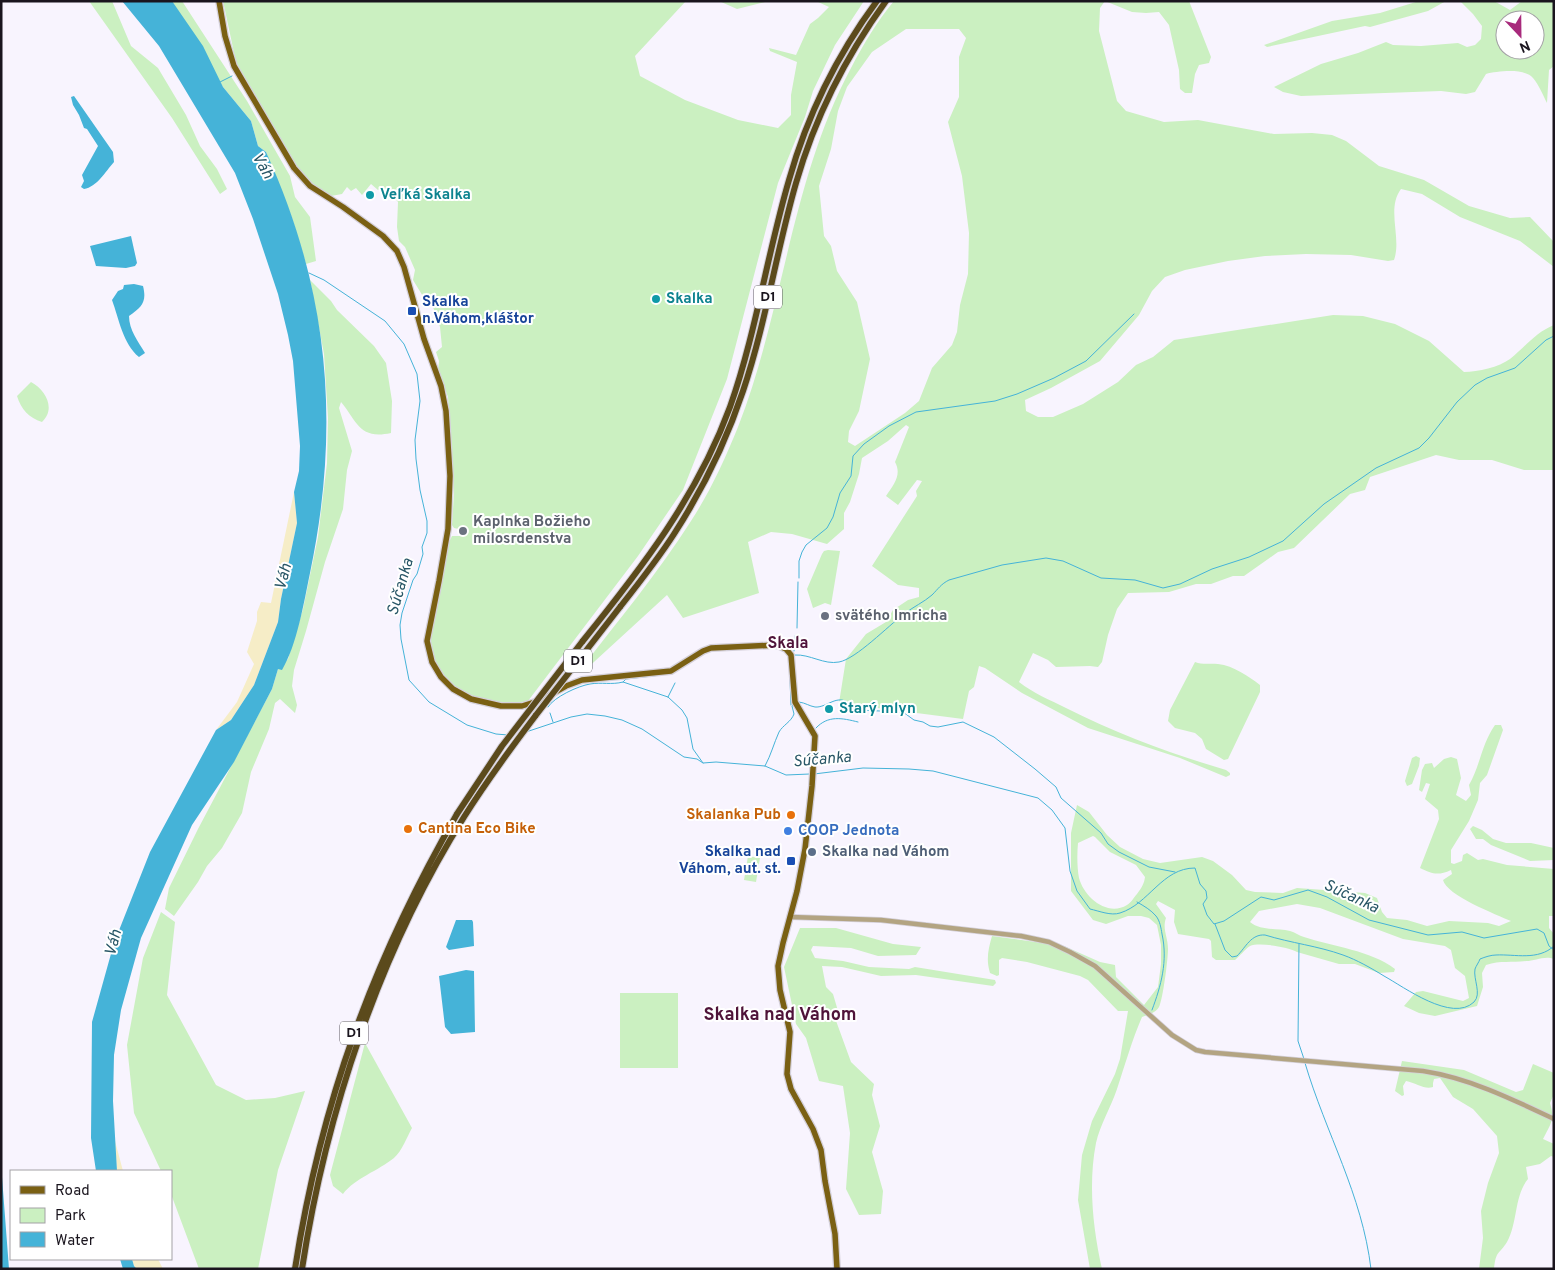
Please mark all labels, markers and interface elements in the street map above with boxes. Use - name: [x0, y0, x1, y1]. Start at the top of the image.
- north arrow: [1495, 10, 1545, 60]
- text: N: [1516, 36, 1532, 55]
- water label: Váh: [247, 149, 278, 183]
- place label: Veľká Skalka: [380, 186, 471, 205]
- marker: Veľká Skalka: [364, 189, 376, 201]
- road number: D1: [754, 286, 782, 308]
- place label: Skalka: [666, 290, 713, 309]
- place label: Skalka n.Váhom,kláštor: [422, 293, 535, 329]
- marker: Skalka: [650, 293, 662, 305]
- marker: Skalka n.Váhom,kláštor: [406, 305, 418, 317]
- place label: Kaplnka Božieho milosrdenstva: [473, 513, 591, 549]
- marker: Kaplnka Božieho milosrdenstva: [457, 525, 469, 537]
- water label: Súčanka: [383, 555, 419, 618]
- water label: Váh: [271, 561, 297, 593]
- place label: svätého Imricha: [835, 607, 947, 626]
- marker: svätého Imricha: [819, 610, 831, 622]
- district label: Skala: [767, 634, 809, 654]
- road number: D1: [564, 649, 592, 672]
- place label: Starý mlyn: [839, 700, 916, 719]
- marker: Starý mlyn: [823, 703, 835, 715]
- water label: Súčanka: [792, 747, 853, 773]
- place label: Skalanka Pub: [686, 806, 781, 825]
- marker: Skalanka Pub: [785, 809, 797, 821]
- place label: Cantina Eco Bike: [418, 820, 536, 839]
- place label: COOP Jednota: [798, 822, 899, 841]
- marker: Cantina Eco Bike: [402, 823, 414, 835]
- marker: COOP Jednota: [782, 825, 794, 837]
- place label: Skalka nad Váhom, aut. st.: [679, 843, 781, 879]
- place label: Skalka nad Váhom: [822, 843, 949, 862]
- marker: Skalka nad Váhom: [806, 846, 818, 858]
- marker: Skalka nad Váhom, aut. st.: [785, 855, 797, 867]
- water label: Súčanka: [1320, 876, 1382, 919]
- water label: Váh: [101, 927, 127, 959]
- district label: Skalka nad Váhom: [704, 1004, 856, 1027]
- road number: D1: [340, 1021, 368, 1044]
- legend: [10, 1170, 172, 1260]
- text: Road: [55, 1182, 90, 1201]
- text: Park: [55, 1207, 86, 1226]
- text: Water: [55, 1232, 95, 1251]

